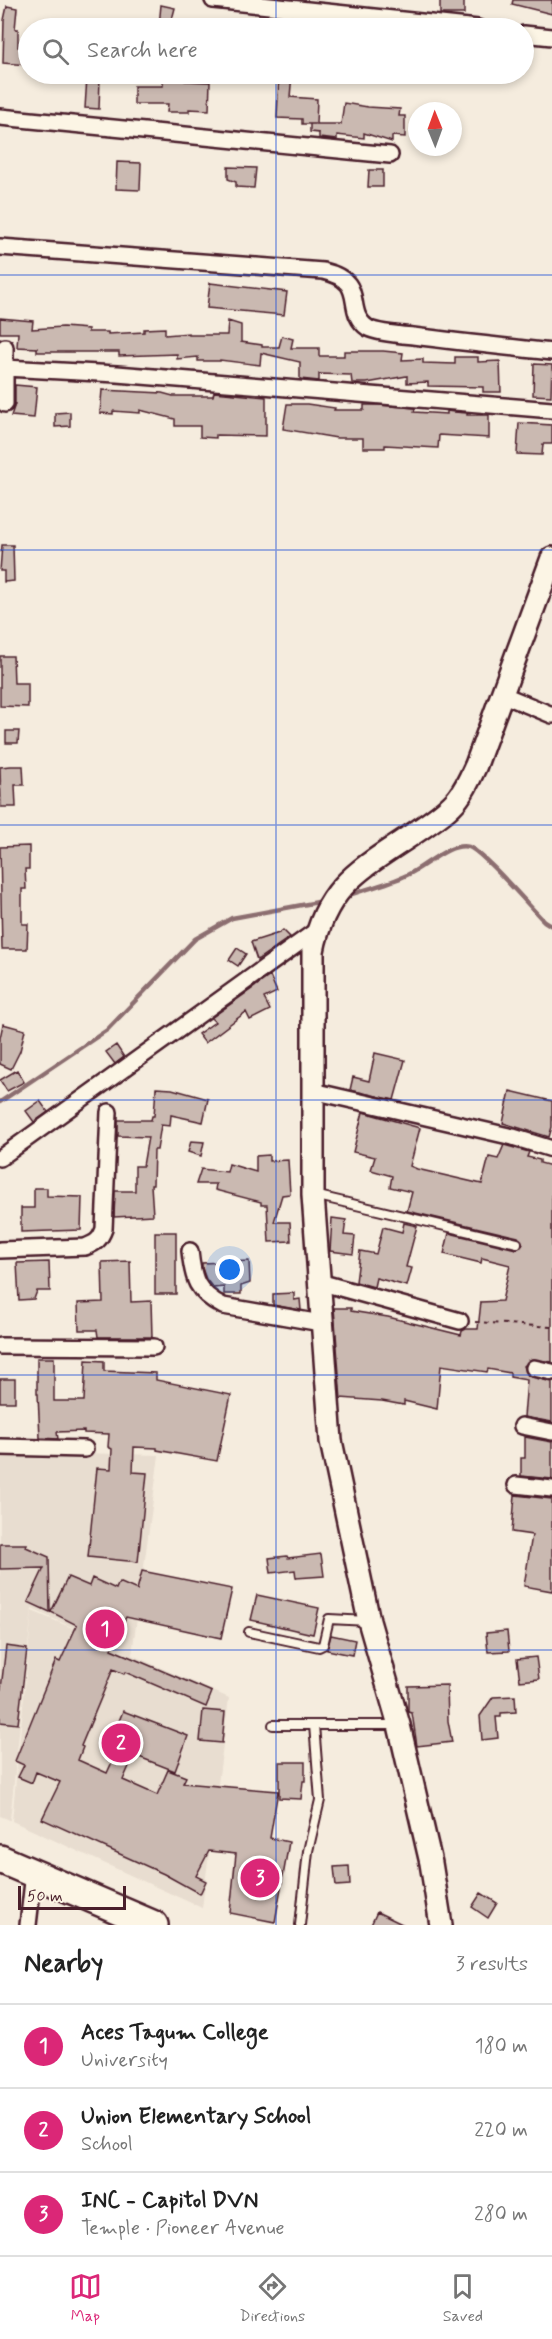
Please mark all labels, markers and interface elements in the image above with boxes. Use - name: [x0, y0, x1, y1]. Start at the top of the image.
- search box: [18, 18, 534, 84]
- icon: search: [39, 35, 72, 68]
- text: Search here: [87, 37, 198, 65]
- north arrow: [408, 102, 462, 156]
- your location: [215, 1255, 244, 1284]
- pin: 1: [86, 1606, 124, 1652]
- pin: 2: [102, 1720, 140, 1766]
- pin: 3: [240, 1856, 280, 1900]
- scale bar: [18, 1883, 126, 1910]
- text: 50 m: [27, 1886, 63, 1907]
- text: Nearby: [24, 1947, 103, 1981]
- text: 3 results: [456, 1951, 528, 1978]
- text: Aces Tagum College: [81, 2019, 269, 2047]
- text: 1: [39, 2033, 48, 2060]
- text: 180 m: [475, 2033, 528, 2060]
- text: University: [81, 2047, 168, 2074]
- text: Union Elementary School: [81, 2103, 311, 2131]
- text: 2: [39, 2117, 48, 2144]
- text: 220 m: [474, 2117, 528, 2144]
- text: School: [81, 2131, 133, 2158]
- text: INC - Capitol DVN: [81, 2187, 258, 2215]
- text: 3: [39, 2201, 48, 2228]
- text: 280 m: [474, 2201, 528, 2228]
- text: Temple · Pioneer Avenue: [81, 2215, 285, 2242]
- tab: Map: [69, 2270, 102, 2327]
- tab: Directions: [239, 2270, 305, 2327]
- tab: Saved: [443, 2270, 483, 2327]

